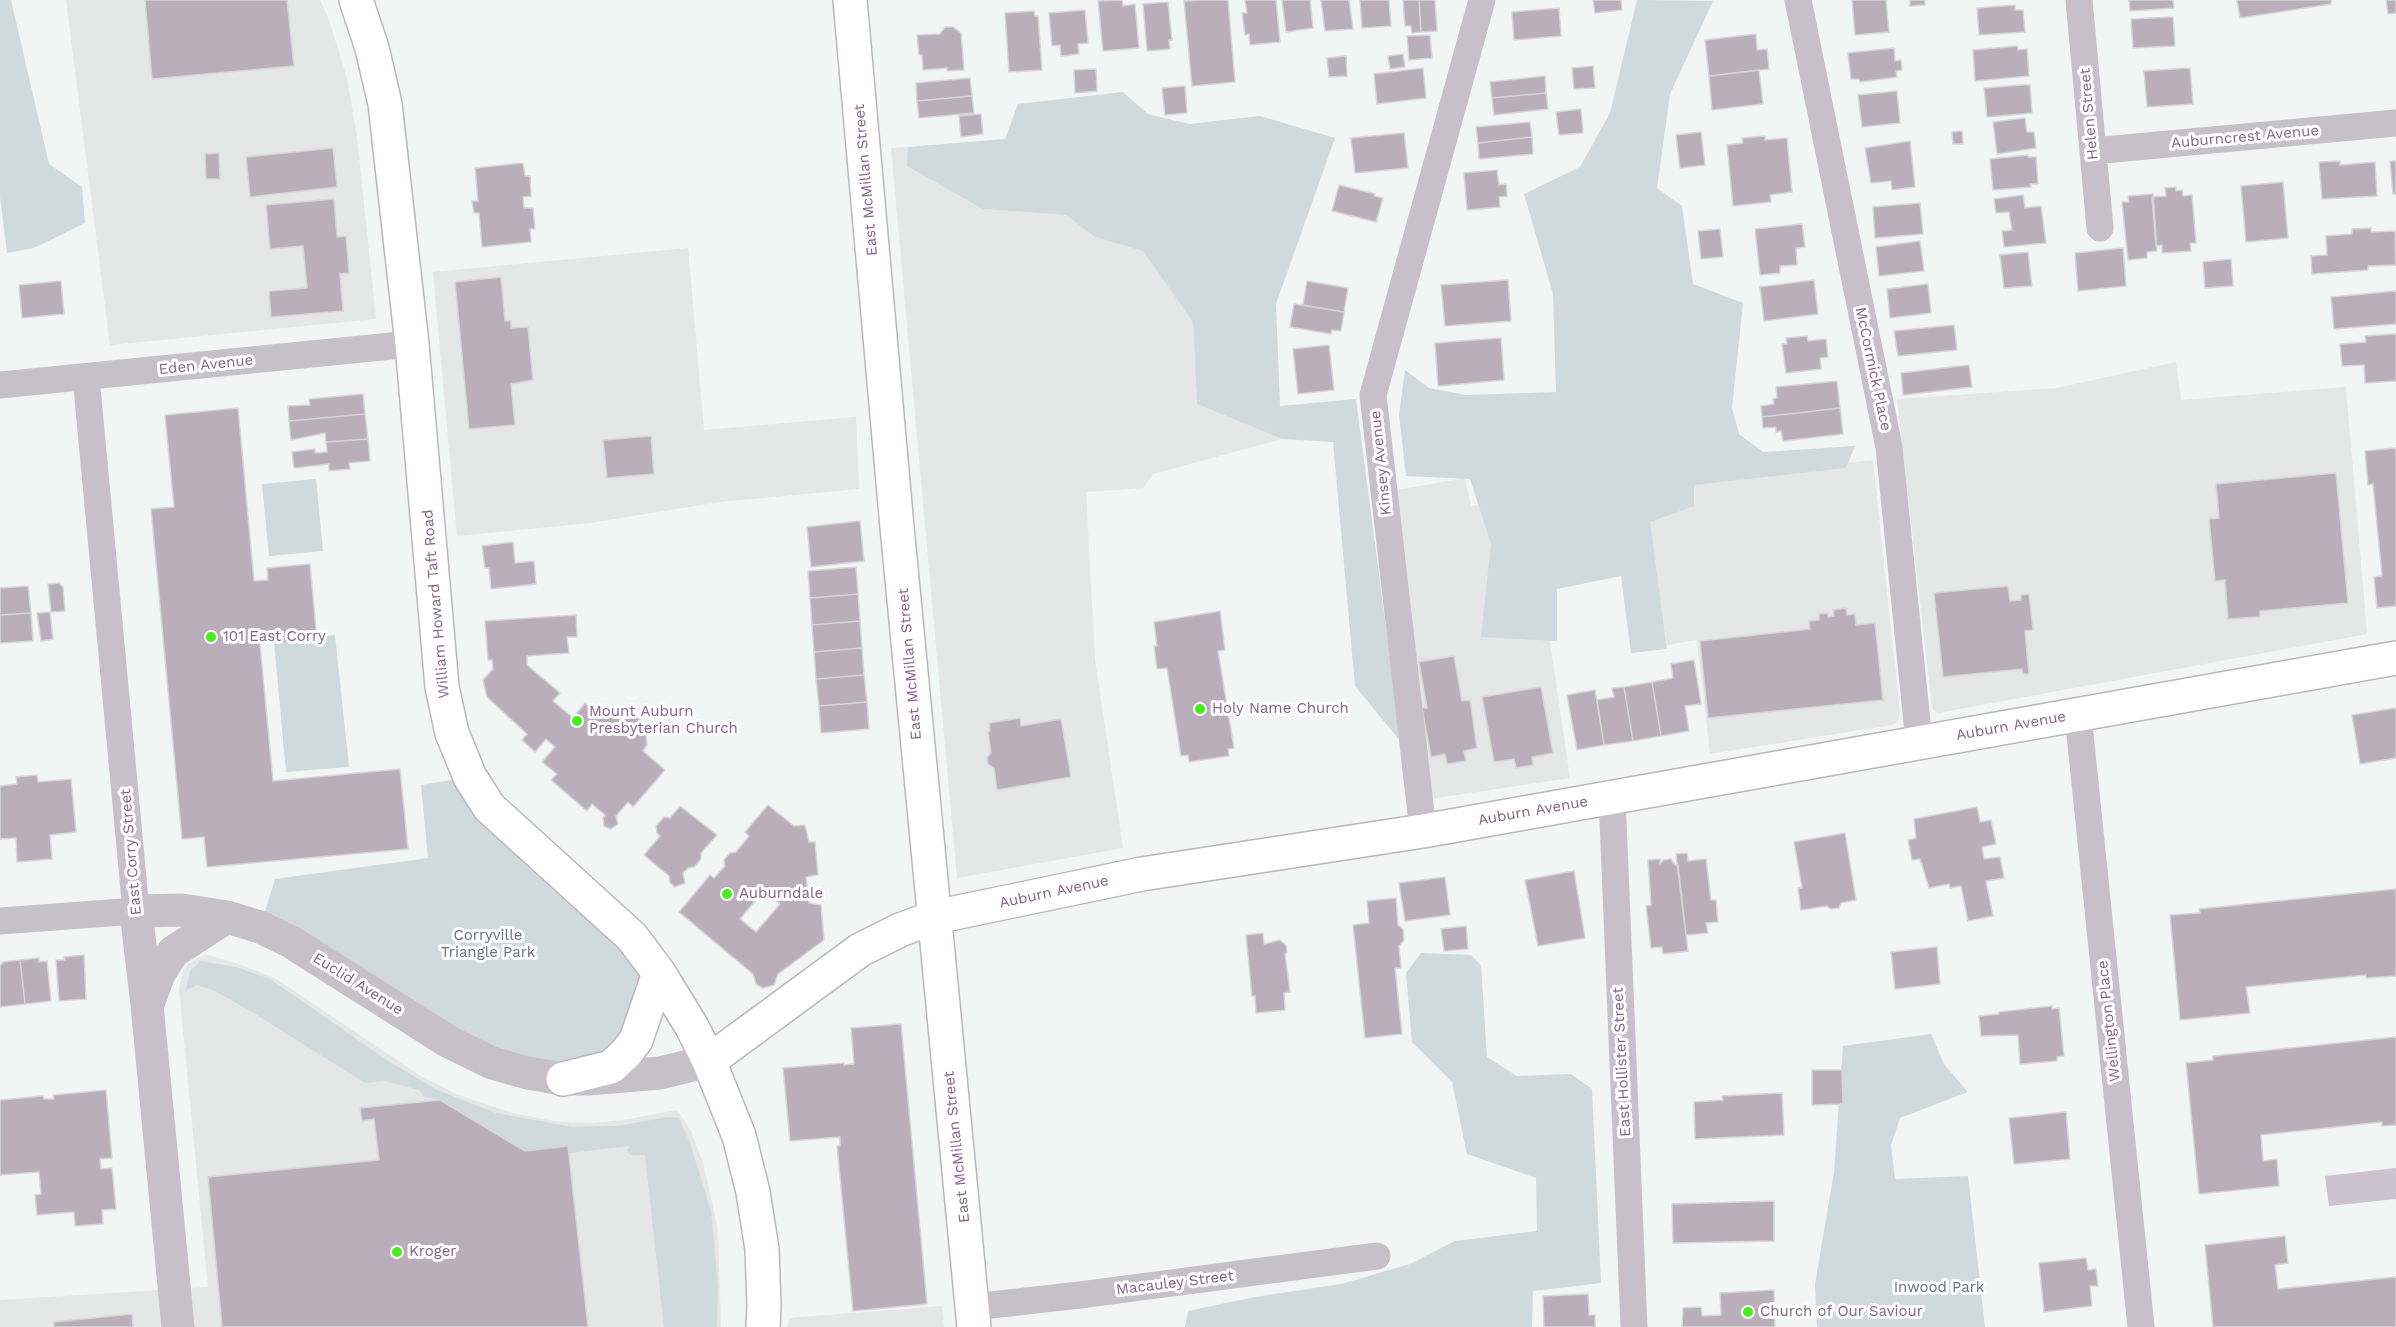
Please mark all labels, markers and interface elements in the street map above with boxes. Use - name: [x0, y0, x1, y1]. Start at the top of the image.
- street label: Helen Street: [2076, 67, 2102, 161]
- street label: East McMillan Street: [850, 103, 882, 257]
- street label: Auburncrest Avenue: [2170, 122, 2320, 152]
- street label: McCormick Place: [1851, 306, 1895, 432]
- street label: Eden Avenue: [158, 351, 254, 379]
- street label: Kinsey Avenue: [1367, 410, 1395, 516]
- street label: William Howard Taft Road: [419, 509, 453, 699]
- street label: East McMillan Street: [894, 587, 926, 741]
- place label: 101 East Corry: [223, 628, 326, 646]
- marker: 101 East Corry: [204, 630, 218, 644]
- place label: Holy Name Church: [1212, 700, 1349, 718]
- marker: Holy Name Church: [1193, 702, 1207, 716]
- place label: Mount Auburn Presbyterian Church: [589, 703, 738, 738]
- street label: Auburn Avenue: [1955, 707, 2067, 745]
- marker: Mount Auburn Presbyterian Church: [570, 714, 584, 728]
- street label: East Corry Street: [117, 788, 145, 916]
- street label: Auburn Avenue: [1477, 792, 1589, 830]
- street label: Auburn Avenue: [998, 872, 1110, 912]
- place label: Auburndale: [739, 885, 823, 903]
- marker: Auburndale: [720, 887, 734, 901]
- park label: Corryville Triangle Park: [441, 927, 535, 962]
- street label: Euclid Avenue: [309, 949, 407, 1019]
- street label: Wellington Place: [2094, 959, 2124, 1083]
- street label: East Hollister Street: [1609, 987, 1635, 1137]
- street label: East McMillan Street: [940, 1070, 974, 1224]
- place label: Kroger: [409, 1243, 456, 1261]
- marker: Kroger: [390, 1245, 404, 1259]
- street label: Macauley Street: [1115, 1267, 1235, 1299]
- park label: Inwood Park: [1894, 1279, 1984, 1297]
- place label: Church of Our Saviour: [1760, 1303, 1923, 1321]
- marker: Church of Our Saviour: [1741, 1305, 1755, 1319]

